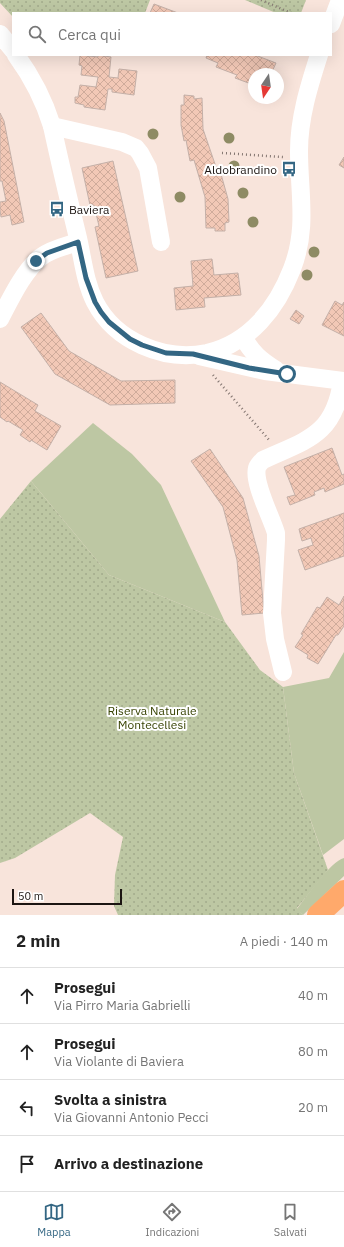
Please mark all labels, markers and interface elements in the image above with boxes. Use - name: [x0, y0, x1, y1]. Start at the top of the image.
- search box: [12, 12, 332, 56]
- icon: search: [26, 23, 48, 45]
- text: Cerca qui: [58, 25, 121, 44]
- north arrow: [248, 68, 284, 104]
- bus stop icon: Aldobrandino: [280, 160, 298, 178]
- place label: Aldobrandino: [204, 162, 277, 177]
- bus stop icon: Baviera: [48, 200, 66, 218]
- place label: Baviera: [69, 202, 110, 217]
- route end: [27, 252, 45, 270]
- route start: [278, 365, 296, 383]
- park label: Riserva Naturale Montecellesi: [107, 703, 197, 732]
- scale bar: [12, 887, 122, 906]
- text: 50 m: [18, 889, 43, 903]
- text: 2 min: [16, 930, 60, 952]
- text: A piedi · 140 m: [240, 933, 328, 950]
- text: Prosegui: [54, 978, 116, 997]
- icon: ahead: [16, 985, 38, 1007]
- text: 40 m: [298, 987, 328, 1004]
- text: Via Pirro Maria Gabrielli: [54, 997, 191, 1014]
- text: Prosegui: [54, 1034, 116, 1053]
- icon: ahead: [16, 1041, 38, 1063]
- text: 80 m: [298, 1043, 328, 1060]
- text: Via Violante di Baviera: [54, 1053, 184, 1070]
- text: Svolta a sinistra: [54, 1090, 167, 1109]
- icon: left: [16, 1097, 38, 1119]
- text: 20 m: [298, 1099, 328, 1116]
- text: Via Giovanni Antonio Pecci: [54, 1109, 208, 1126]
- icon: arrive: [16, 1153, 38, 1175]
- text: Arrivo a destinazione: [54, 1154, 203, 1173]
- tab: Mappa: [37, 1201, 71, 1239]
- tab: Indicazioni: [145, 1201, 199, 1239]
- tab: Salvati: [274, 1201, 307, 1239]

